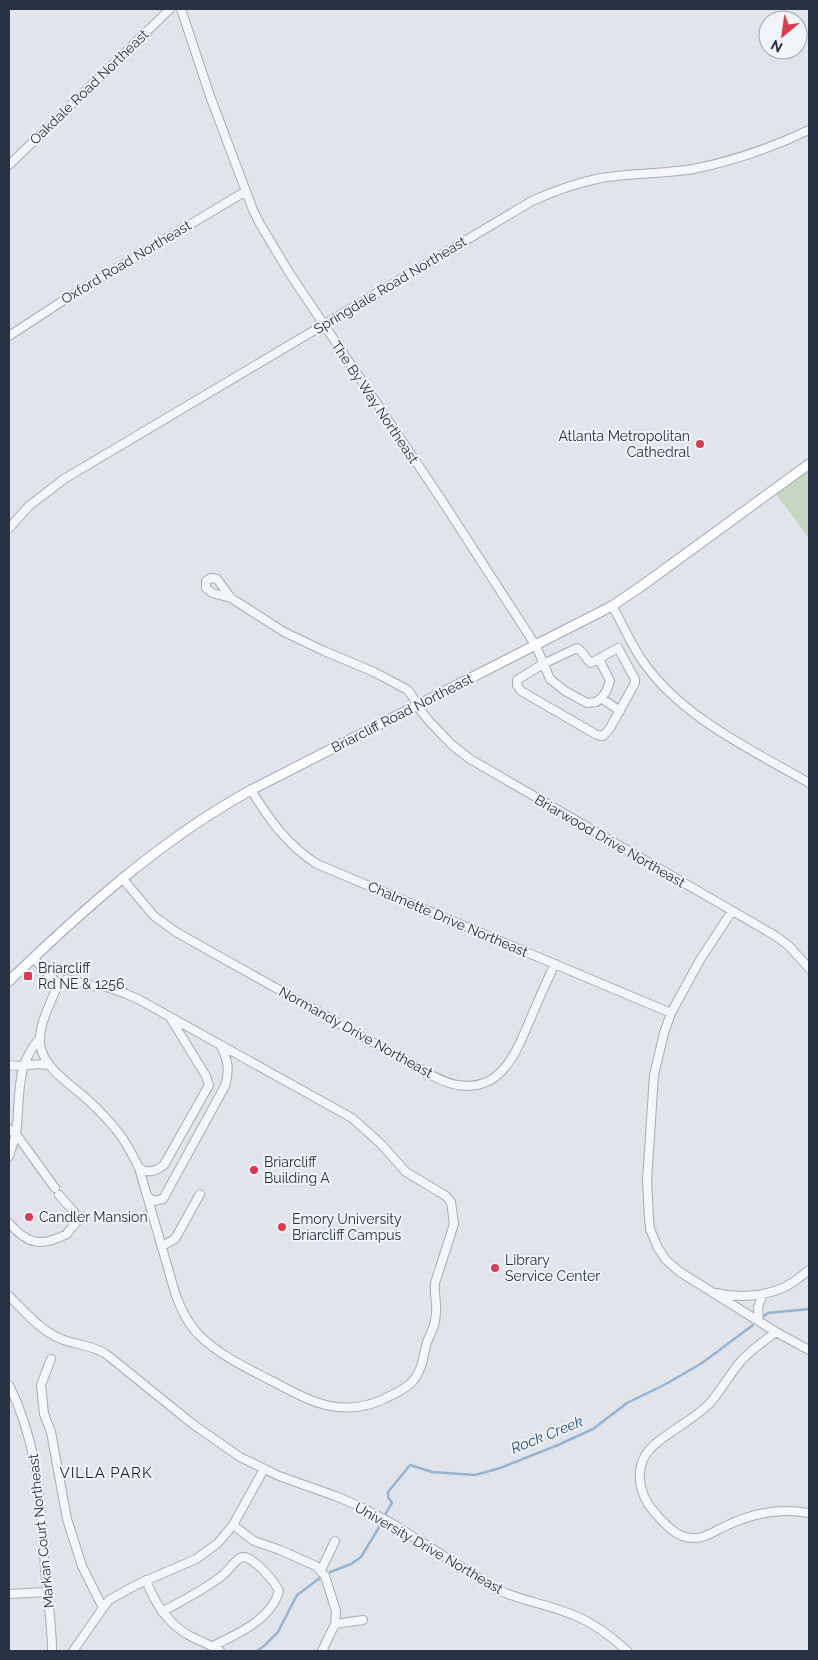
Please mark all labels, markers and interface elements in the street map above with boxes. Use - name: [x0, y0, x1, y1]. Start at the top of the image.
- north arrow: [758, 10, 808, 60]
- street label: Oakdale Road Northeast: [26, 26, 152, 148]
- text: N: [768, 37, 785, 56]
- street label: Oxford Road Northeast: [58, 217, 194, 307]
- street label: Springdale Road Northeast: [311, 233, 469, 337]
- street label: The By Way Northeast: [328, 338, 422, 467]
- place label: Atlanta Metropolitan Cathedral: [558, 428, 690, 460]
- marker: Atlanta Metropolitan Cathedral: [694, 438, 706, 450]
- street label: Briarcliff Road Northeast: [329, 670, 476, 756]
- street label: Briarwood Drive Northeast: [532, 791, 688, 891]
- street label: Chalmette Drive Northeast: [366, 878, 531, 960]
- place label: Briarcliff Rd NE & 1256: [38, 960, 124, 992]
- marker: Briarcliff Rd NE & 1256: [22, 970, 34, 982]
- street label: Normandy Drive Northeast: [276, 983, 436, 1081]
- place label: Briarcliff Building A: [264, 1154, 330, 1186]
- marker: Briarcliff Building A: [248, 1164, 260, 1176]
- place label: Candler Mansion: [39, 1209, 148, 1225]
- marker: Candler Mansion: [23, 1211, 35, 1223]
- place label: Emory University Briarcliff Campus: [292, 1211, 402, 1243]
- marker: Emory University Briarcliff Campus: [276, 1221, 288, 1233]
- place label: Library Service Center: [505, 1252, 600, 1284]
- marker: Library Service Center: [489, 1262, 501, 1274]
- water label: Rock Creek: [508, 1412, 586, 1458]
- street label: Markan Court Northeast: [25, 1453, 57, 1609]
- district label: VILLA PARK: [59, 1464, 153, 1482]
- street label: University Drive Northeast: [352, 1499, 506, 1597]

